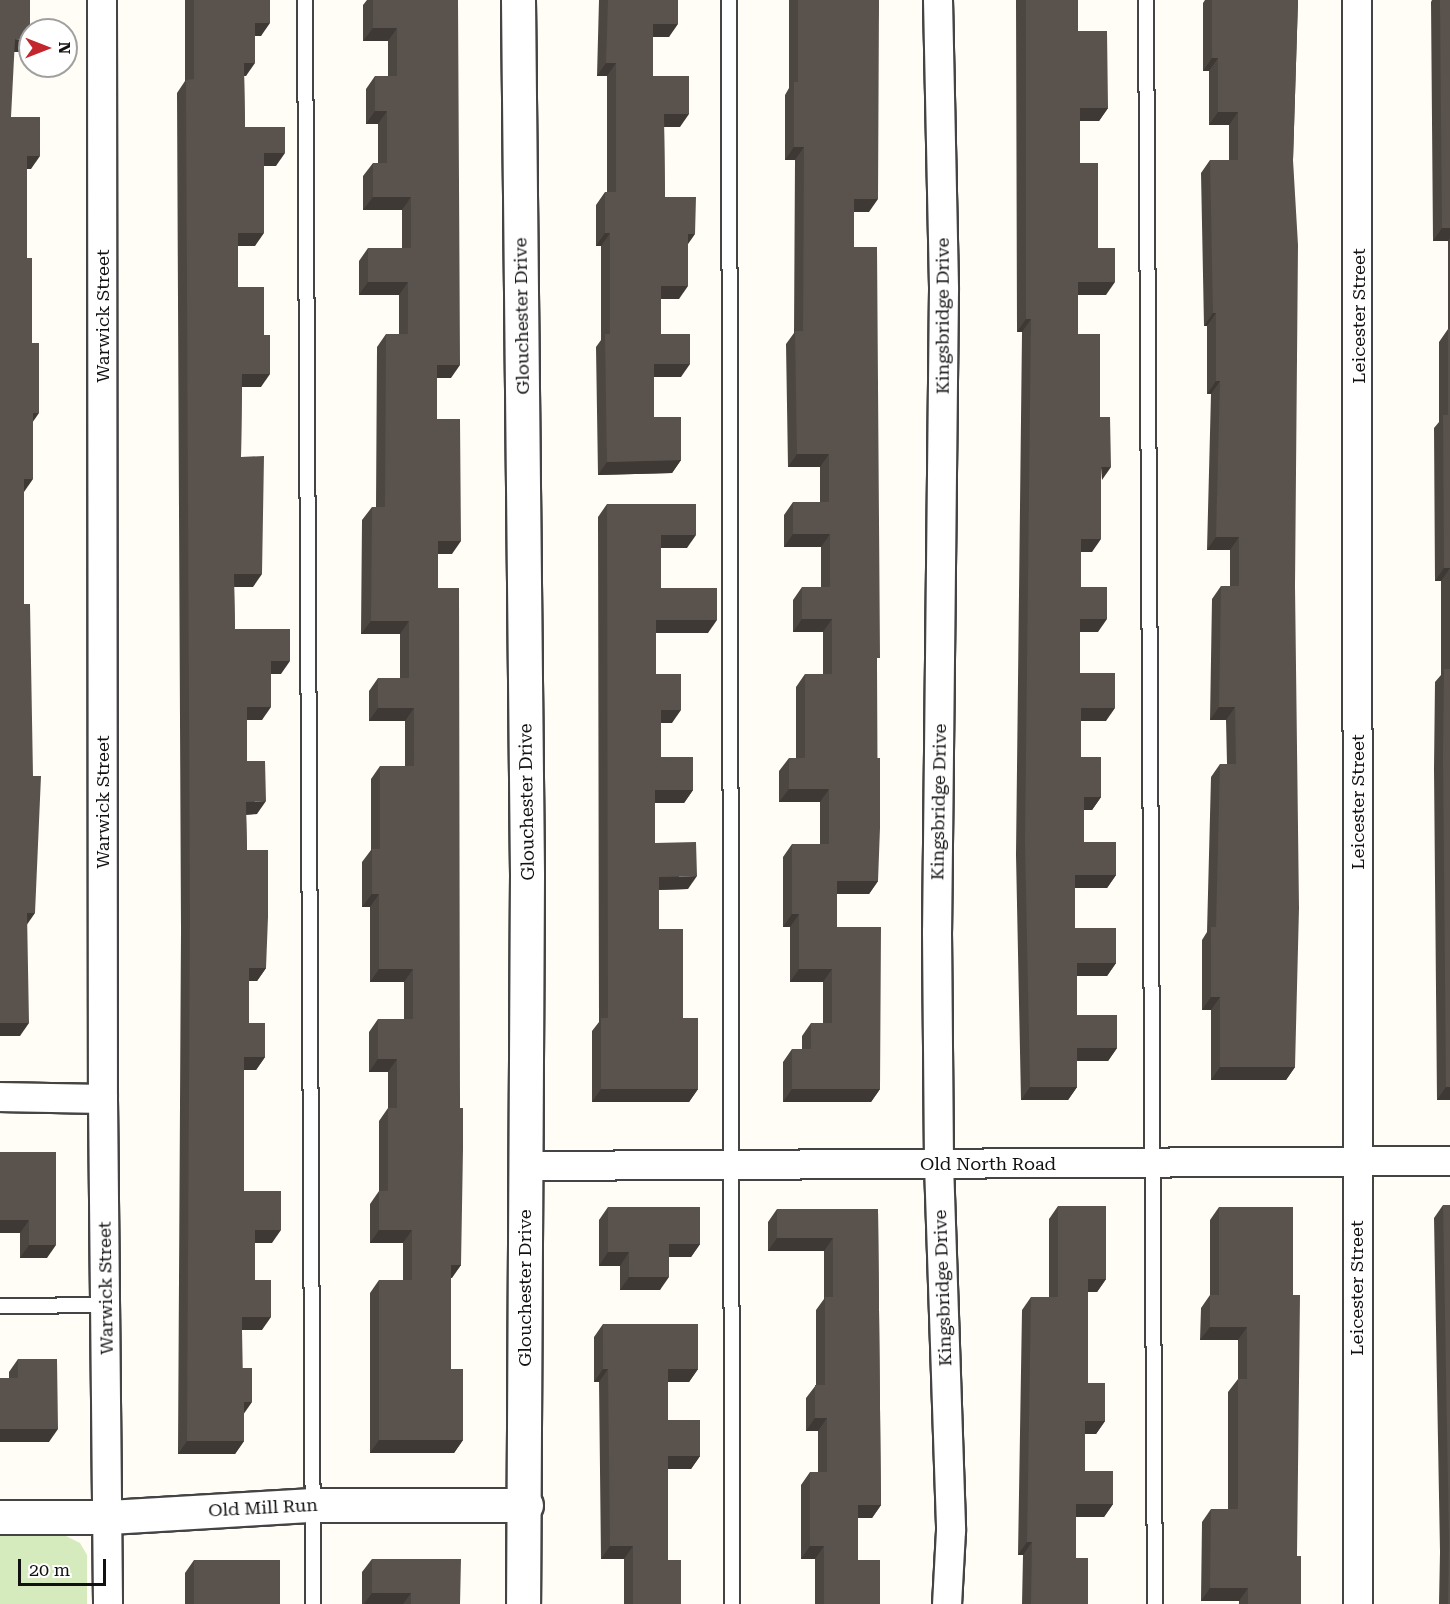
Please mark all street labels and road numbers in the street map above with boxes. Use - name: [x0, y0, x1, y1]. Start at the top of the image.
- street label: Glouchester Drive: [510, 237, 534, 395]
- street label: Kingsbridge Drive: [932, 238, 954, 394]
- street label: Leicester Street: [1348, 248, 1370, 384]
- street label: Warwick Street: [92, 249, 114, 383]
- street label: Glouchester Drive: [515, 723, 539, 881]
- street label: Kingsbridge Drive: [927, 724, 951, 880]
- street label: Leicester Street: [1347, 734, 1369, 870]
- street label: Warwick Street: [92, 735, 114, 869]
- street label: Old North Road: [920, 1153, 1056, 1175]
- street label: Glouchester Drive: [514, 1209, 536, 1367]
- street label: Kingsbridge Drive: [929, 1209, 957, 1367]
- street label: Leicester Street: [1346, 1220, 1368, 1356]
- street label: Warwick Street: [94, 1221, 118, 1355]
- street label: Old Mill Run: [208, 1494, 318, 1522]

